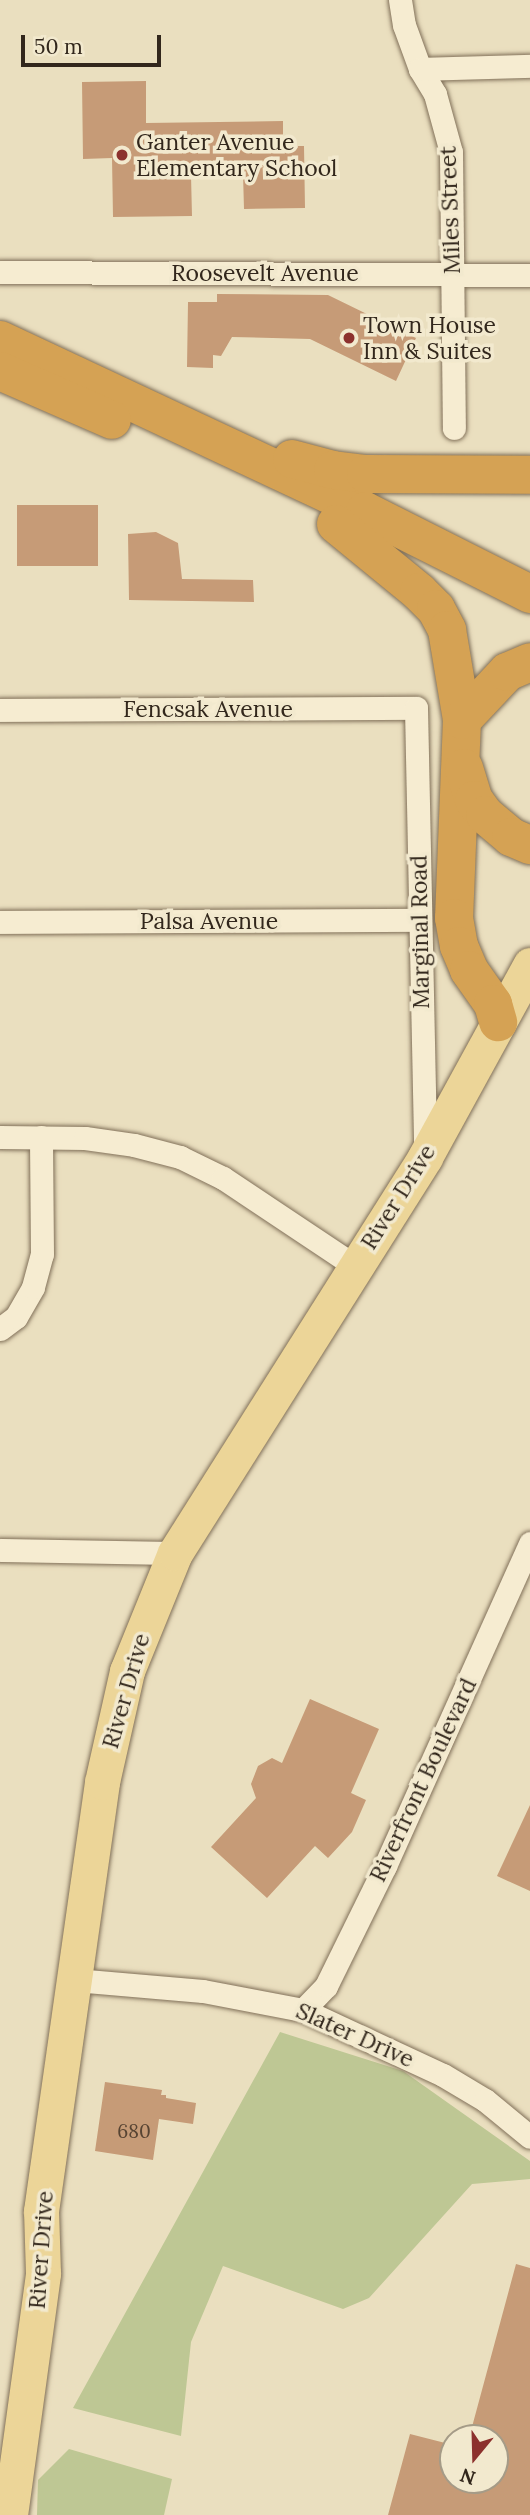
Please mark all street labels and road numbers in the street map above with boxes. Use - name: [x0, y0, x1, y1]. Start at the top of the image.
- street label: Miles Street: [434, 145, 466, 275]
- street label: Roosevelt Avenue: [171, 259, 359, 287]
- street label: Fencsak Avenue: [123, 695, 293, 723]
- street label: Marginal Road: [405, 855, 435, 1009]
- street label: Palsa Avenue: [140, 907, 278, 935]
- street label: River Drive: [355, 1139, 441, 1255]
- street label: River Drive: [96, 1630, 156, 1752]
- street label: Riverfront Boulevard: [364, 1674, 482, 1886]
- street label: Slater Drive: [292, 1997, 418, 2073]
- street label: River Drive: [23, 2190, 59, 2310]

